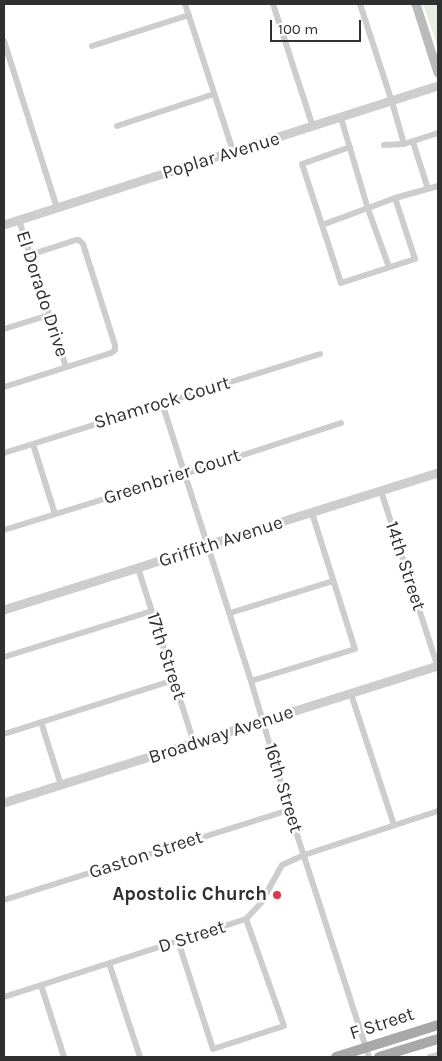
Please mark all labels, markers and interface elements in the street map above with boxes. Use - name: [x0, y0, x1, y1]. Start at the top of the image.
- scale bar: [272, 10, 363, 42]
- text: 100 m: [278, 20, 318, 38]
- street label: Poplar Avenue: [159, 127, 283, 185]
- street label: El Dorado Drive: [11, 228, 73, 360]
- street label: Shamrock Court: [91, 371, 233, 435]
- street label: Greenbrier Court: [101, 444, 243, 510]
- street label: Griffith Avenue: [156, 511, 286, 573]
- street label: 14th Street: [380, 519, 430, 613]
- street label: 17th Street: [141, 609, 191, 703]
- street label: Broadway Avenue: [146, 701, 296, 769]
- street label: 16th Street: [259, 740, 307, 836]
- street label: Gaston Street: [86, 826, 206, 884]
- place label: Apostolic Church: [112, 884, 267, 906]
- marker: Apostolic Church: [271, 889, 283, 901]
- street label: D Street: [156, 915, 228, 959]
- street label: F Street: [347, 1003, 417, 1045]

